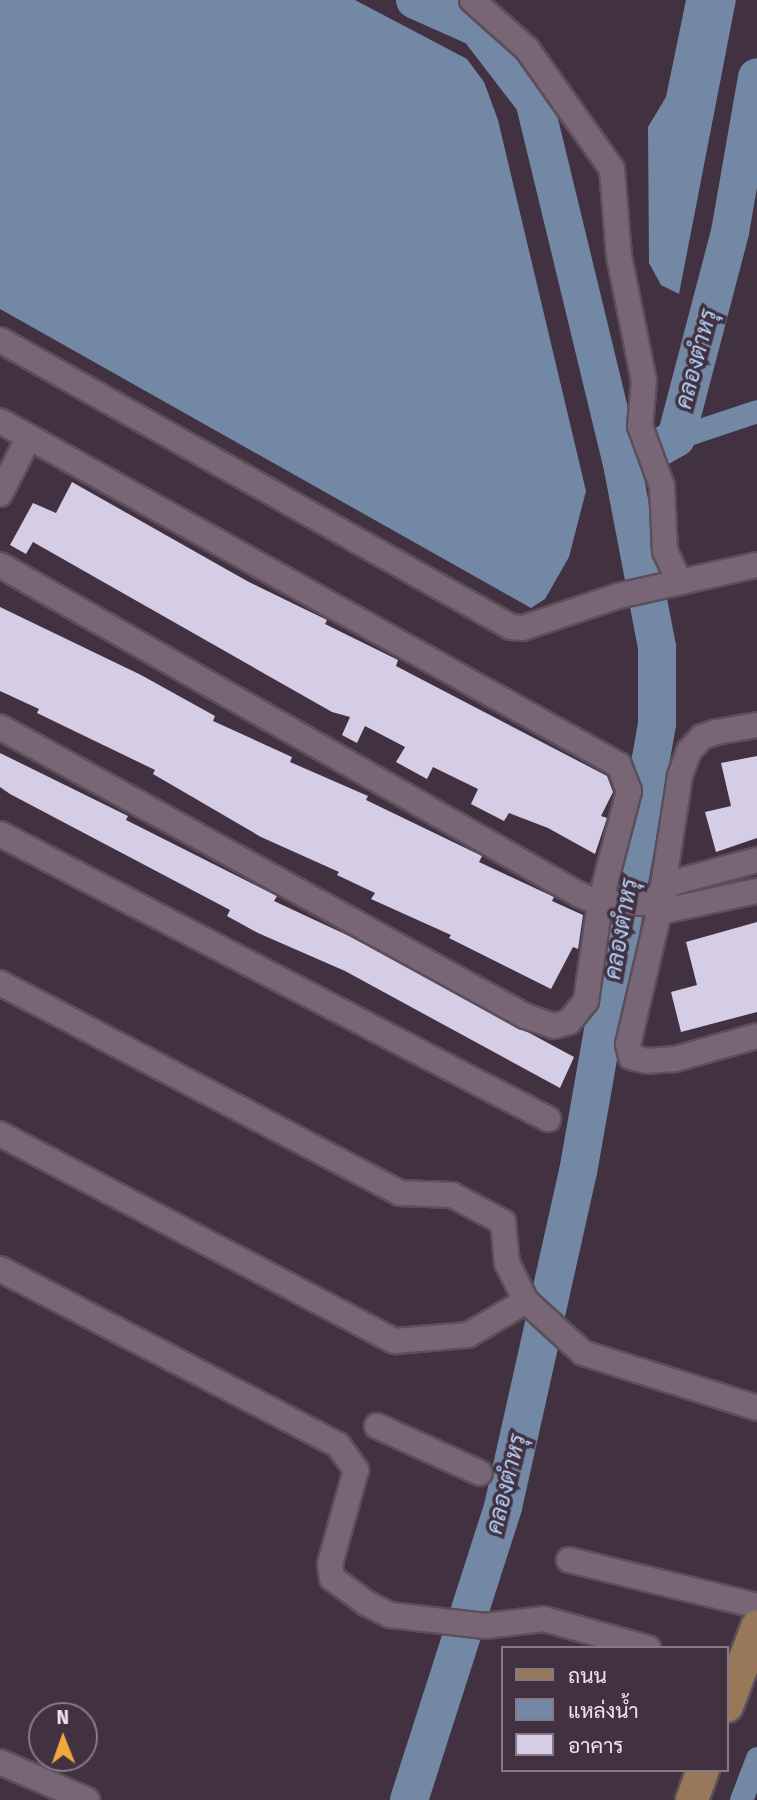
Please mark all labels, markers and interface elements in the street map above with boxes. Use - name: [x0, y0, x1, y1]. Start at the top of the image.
- water label: คลองตำหรุ: [669, 306, 723, 412]
- water label: คลองตำหรุ: [599, 876, 643, 982]
- water label: คลองตำหรุ: [480, 1431, 532, 1537]
- legend: [502, 1646, 729, 1772]
- text: ถนน: [568, 1663, 607, 1689]
- text: แหล่งน้ำ: [568, 1698, 639, 1724]
- north arrow: [28, 1702, 98, 1772]
- text: N: [56, 1706, 69, 1729]
- text: อาคาร: [568, 1733, 624, 1759]

